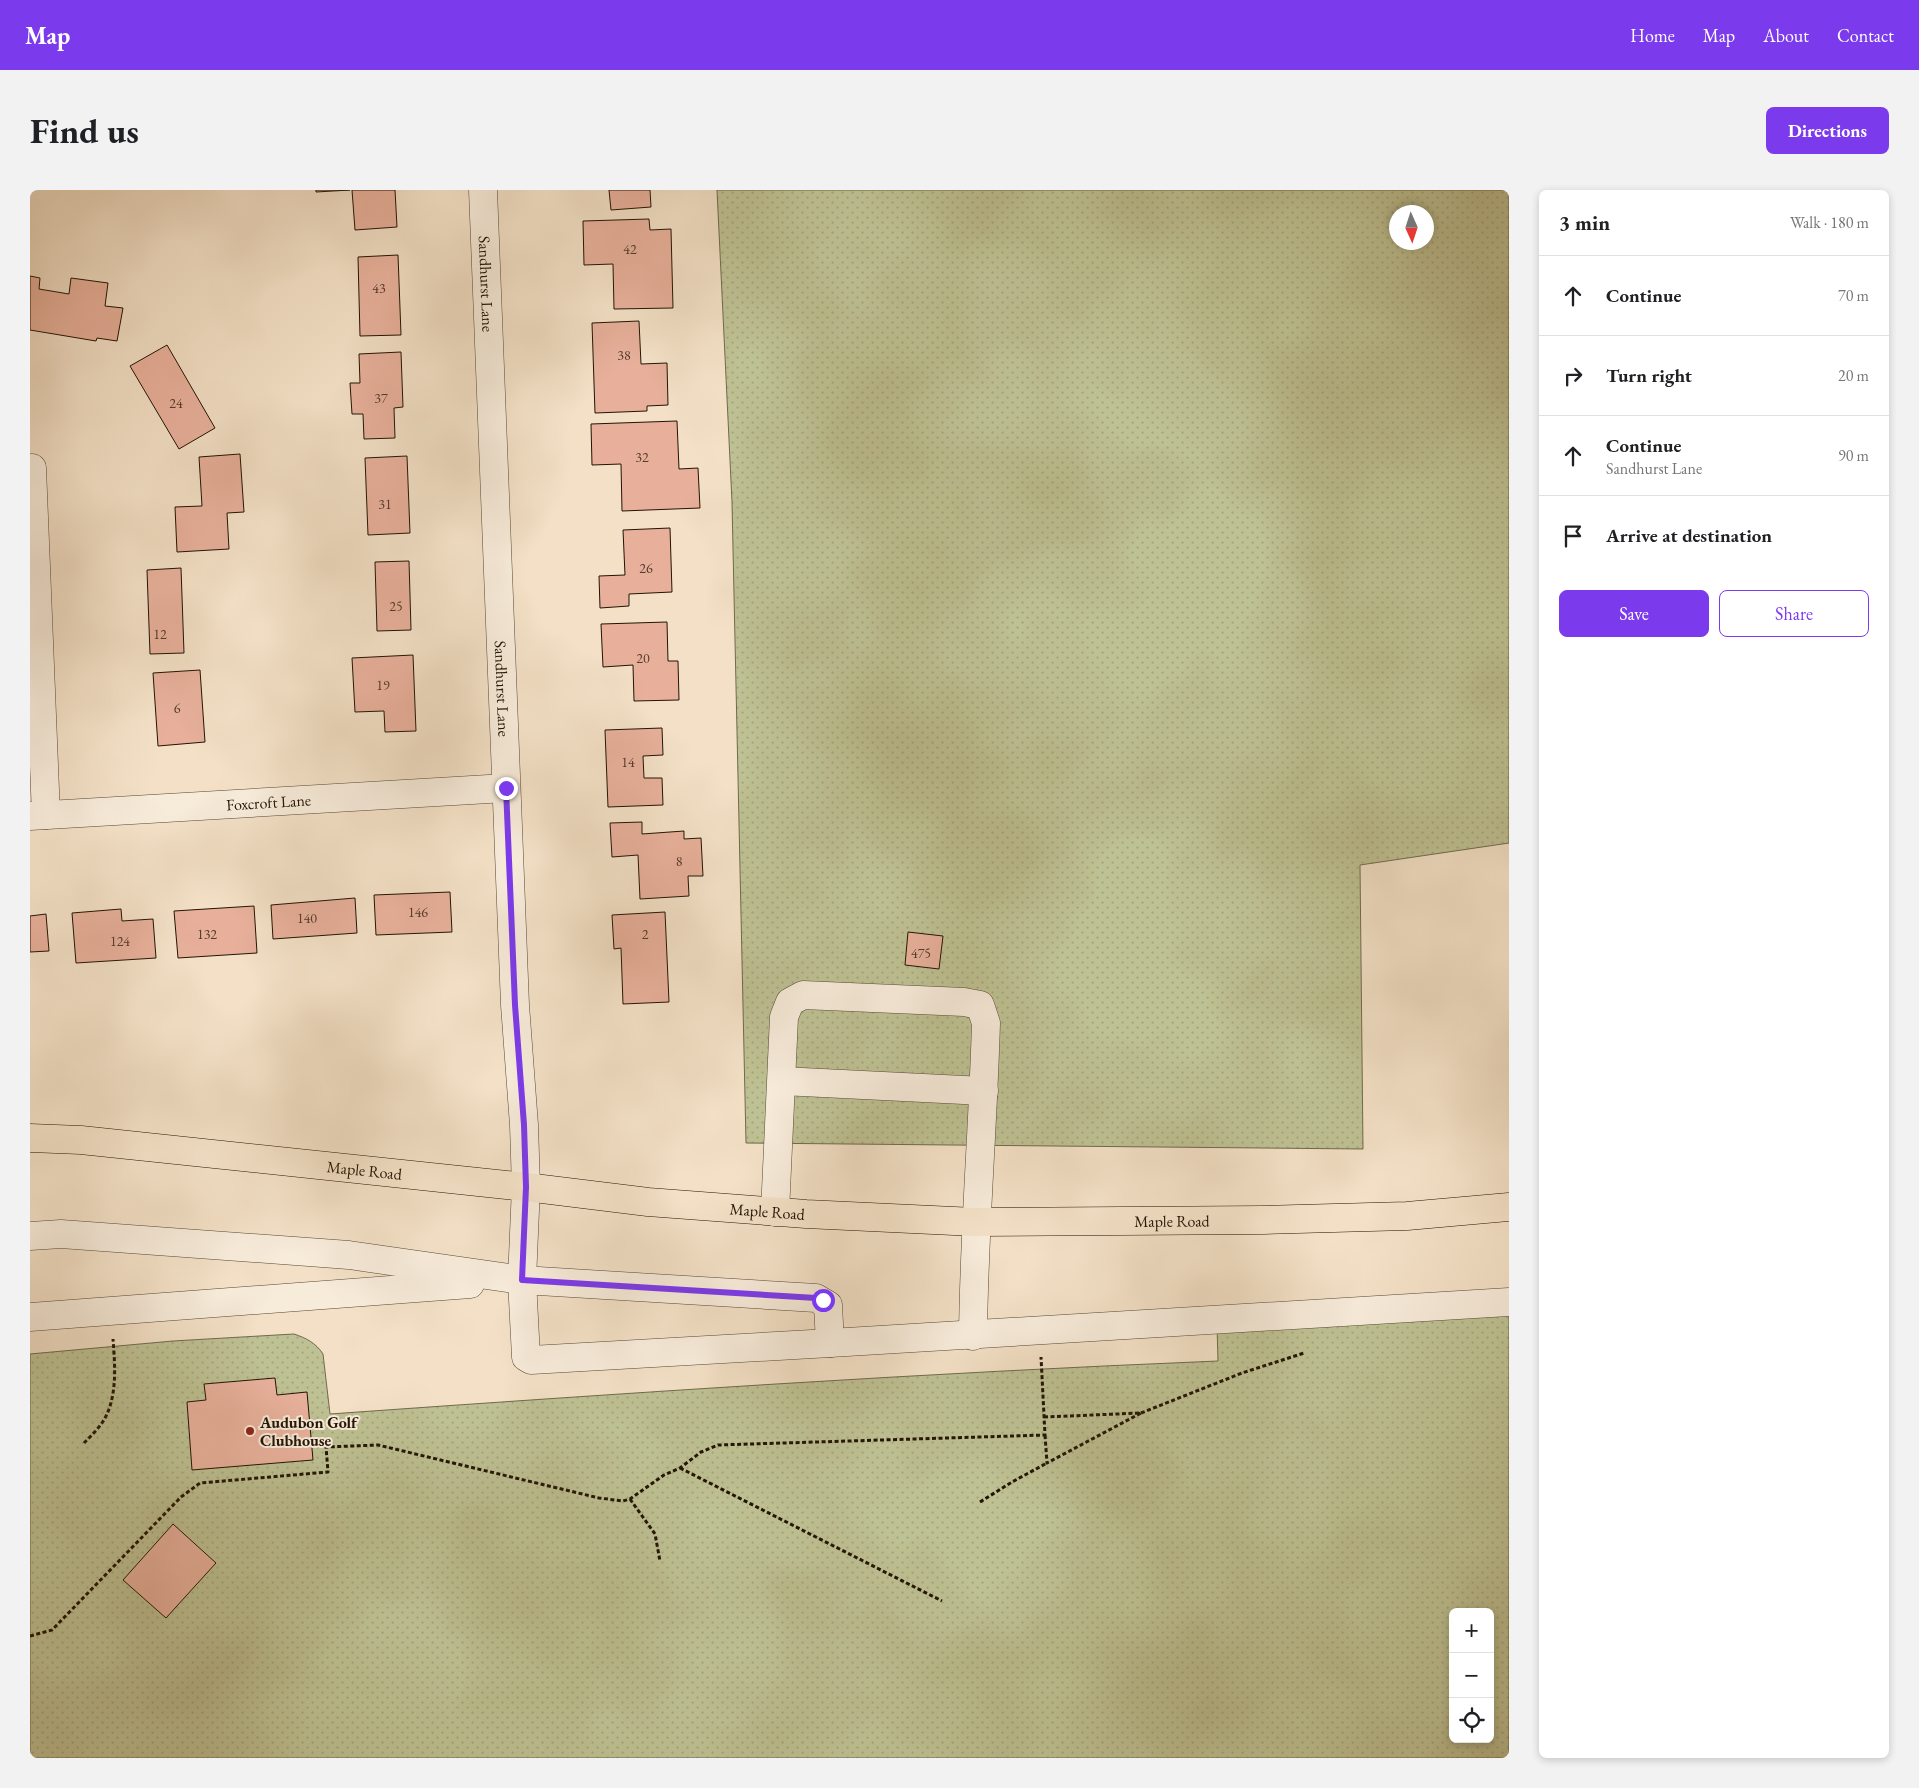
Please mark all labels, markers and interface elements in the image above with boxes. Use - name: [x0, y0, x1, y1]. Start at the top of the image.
- text: Map: [25, 20, 70, 51]
- text: Home: [1630, 24, 1675, 47]
- text: Map: [1703, 24, 1735, 47]
- text: About: [1763, 24, 1809, 47]
- text: Contact: [1837, 24, 1894, 47]
- button: Directions: [1766, 107, 1889, 154]
- text: Find us: [30, 108, 139, 153]
- north arrow: [1389, 205, 1434, 250]
- text: 3 min: [1559, 209, 1610, 236]
- text: Walk · 180 m: [1790, 212, 1869, 233]
- street label: Sandhurst Lane: [474, 235, 499, 332]
- house number: 42: [623, 240, 637, 258]
- house number: 43: [372, 279, 386, 297]
- icon: ahead: [1559, 282, 1587, 310]
- text: Continue: [1606, 283, 1681, 308]
- text: 70 m: [1838, 285, 1869, 306]
- house number: 38: [617, 346, 631, 364]
- icon: right: [1559, 362, 1587, 390]
- text: Turn right: [1606, 363, 1692, 388]
- text: 20 m: [1838, 365, 1869, 386]
- house number: 37: [374, 389, 388, 407]
- house number: 24: [169, 394, 183, 412]
- text: Continue: [1606, 433, 1681, 458]
- icon: ahead: [1559, 442, 1587, 470]
- text: 90 m: [1838, 445, 1869, 466]
- house number: 32: [635, 448, 649, 466]
- text: Sandhurst Lane: [1606, 458, 1702, 479]
- house number: 31: [378, 495, 392, 513]
- icon: arrive: [1559, 522, 1587, 550]
- text: Arrive at destination: [1606, 523, 1772, 548]
- house number: 26: [639, 559, 653, 577]
- button: Save: [1559, 590, 1709, 637]
- button: Share: [1719, 590, 1869, 637]
- house number: 25: [389, 597, 403, 615]
- house number: 12: [153, 625, 167, 643]
- street label: Sandhurst Lane: [490, 640, 514, 737]
- house number: 20: [636, 649, 650, 667]
- house number: 19: [376, 676, 390, 694]
- house number: 6: [174, 699, 181, 717]
- house number: 14: [621, 753, 635, 771]
- route end: [495, 777, 518, 800]
- street label: Foxcroft Lane: [226, 789, 312, 815]
- house number: 8: [676, 852, 683, 870]
- house number: 146: [408, 903, 428, 921]
- house number: 140: [297, 909, 317, 927]
- house number: 132: [197, 925, 217, 943]
- house number: 2: [642, 925, 649, 943]
- house number: 124: [110, 932, 130, 950]
- house number: 475: [911, 944, 931, 962]
- street label: Maple Road: [326, 1156, 404, 1185]
- street label: Maple Road: [729, 1198, 806, 1225]
- street label: Maple Road: [1134, 1210, 1211, 1232]
- route start: [812, 1289, 835, 1312]
- place label: Audubon Golf Clubhouse: [259, 1412, 359, 1451]
- marker: Audubon Golf Clubhouse: [244, 1425, 256, 1437]
- map controls: [1449, 1608, 1494, 1743]
- button: +: [1449, 1608, 1494, 1653]
- button: −: [1449, 1653, 1494, 1698]
- button: locate: [1449, 1698, 1494, 1743]

